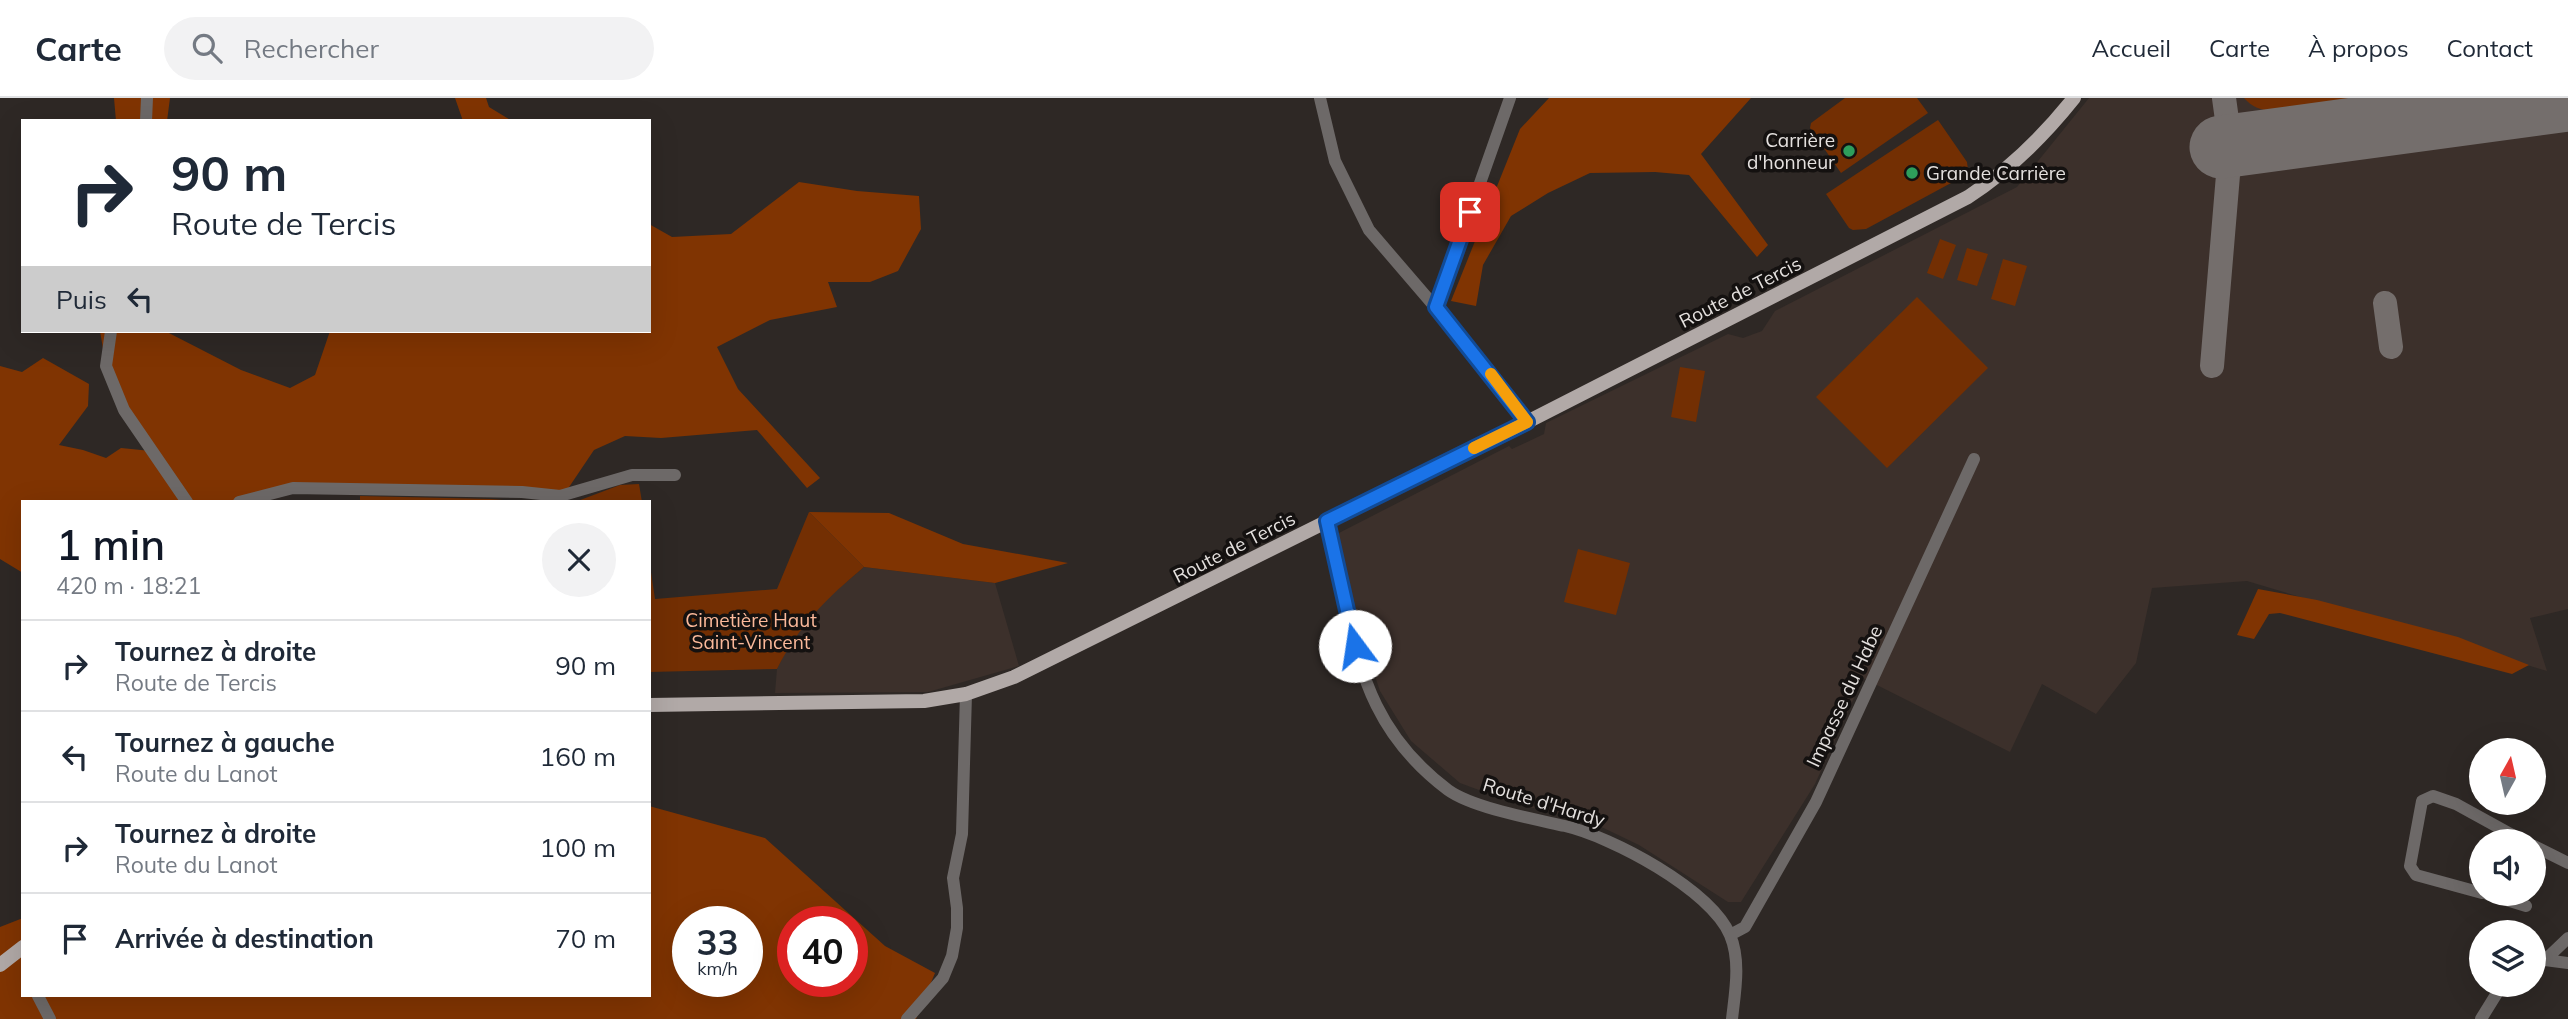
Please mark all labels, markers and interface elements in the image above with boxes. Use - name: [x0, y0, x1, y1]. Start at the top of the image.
- search box: [164, 17, 654, 80]
- text: Carte: [35, 28, 122, 69]
- icon: search: [188, 29, 226, 67]
- text: Rechercher: [244, 32, 379, 65]
- text: Accueil: [2092, 33, 2171, 63]
- text: Carte: [2209, 33, 2270, 63]
- text: À propos: [2308, 33, 2409, 63]
- text: Contact: [2447, 33, 2533, 63]
- place label: Carrière d'honneur: [1747, 128, 1835, 174]
- text: 90 m: [171, 142, 287, 203]
- marker: Carrière d'honneur: [1841, 143, 1857, 159]
- icon: right: [56, 147, 147, 238]
- place label: Grande Carrière: [1926, 161, 2066, 185]
- marker: Grande Carrière: [1904, 165, 1920, 181]
- pin: [1440, 182, 1500, 242]
- icon: arrive: [1451, 193, 1489, 231]
- text: Route de Tercis: [171, 203, 396, 243]
- street label: Route de Tercis: [1675, 251, 1805, 333]
- icon: left: [121, 280, 159, 318]
- text: Puis: [56, 283, 107, 316]
- street label: Route de Tercis: [1169, 506, 1299, 588]
- text: 1 min: [56, 518, 165, 571]
- button: close: [542, 523, 616, 597]
- text: 420 m · 18:21: [56, 571, 201, 600]
- park label: Cimetière Haut Saint-Vincent: [685, 608, 817, 654]
- position arrow: [1318, 609, 1392, 683]
- street label: Impasse du Habe: [1801, 621, 1887, 771]
- text: Tournez à droite: [115, 635, 316, 668]
- icon: right: [56, 647, 94, 685]
- text: 90 m: [555, 649, 616, 682]
- text: Route de Tercis: [115, 668, 277, 697]
- text: Tournez à gauche: [115, 726, 335, 759]
- icon: left: [56, 738, 94, 776]
- north arrow: [2469, 738, 2546, 816]
- map controls: [2469, 738, 2546, 997]
- text: 160 m: [540, 740, 616, 773]
- text: Route du Lanot: [115, 759, 277, 788]
- street label: Route d'Hardy: [1480, 772, 1608, 832]
- text: Tournez à droite: [115, 817, 316, 850]
- icon: right: [56, 829, 94, 867]
- button: sound: [2469, 829, 2546, 906]
- text: 100 m: [540, 831, 616, 864]
- text: Route du Lanot: [115, 850, 277, 879]
- speed limit sign: 40: [777, 906, 868, 997]
- icon: arrive: [56, 920, 94, 958]
- text: 33: [696, 920, 739, 964]
- button: layers: [2469, 920, 2546, 997]
- text: Arrivée à destination: [115, 922, 374, 955]
- text: 70 m: [555, 922, 616, 955]
- text: km/h: [697, 957, 738, 980]

